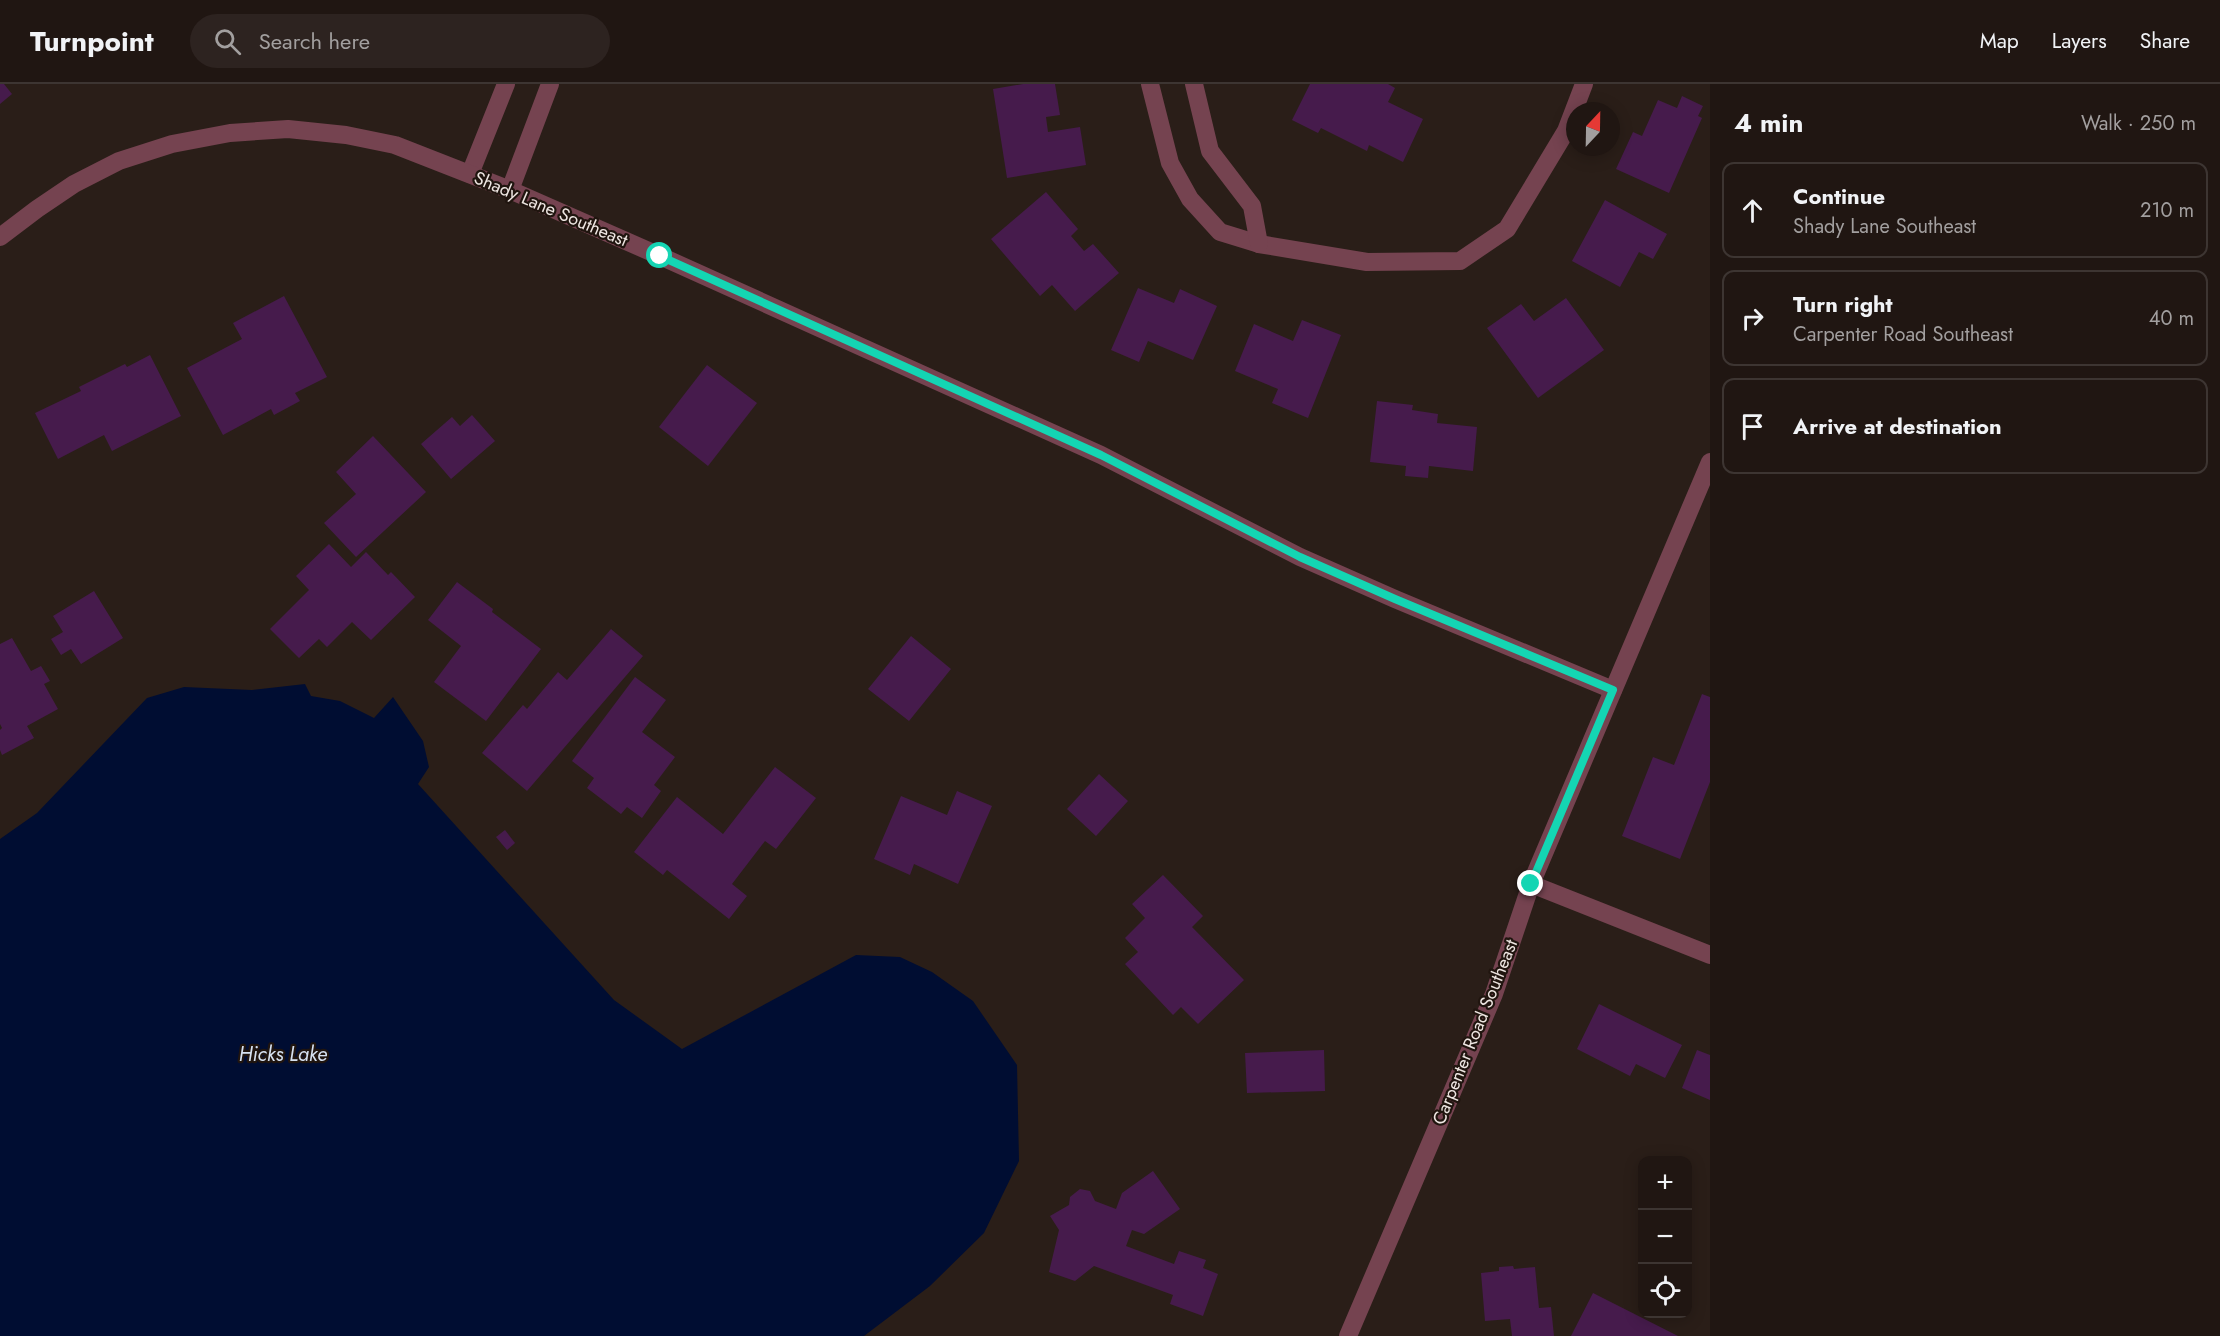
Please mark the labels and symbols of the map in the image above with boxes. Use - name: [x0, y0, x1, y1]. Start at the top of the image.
- north arrow: [1566, 102, 1620, 156]
- street label: Shady Lane Southeast: [470, 165, 633, 253]
- route start: [646, 242, 672, 268]
- route end: [1517, 870, 1543, 896]
- street label: Carpenter Road Southeast: [1426, 935, 1524, 1129]
- water label: Hicks Lake: [239, 1040, 327, 1069]

